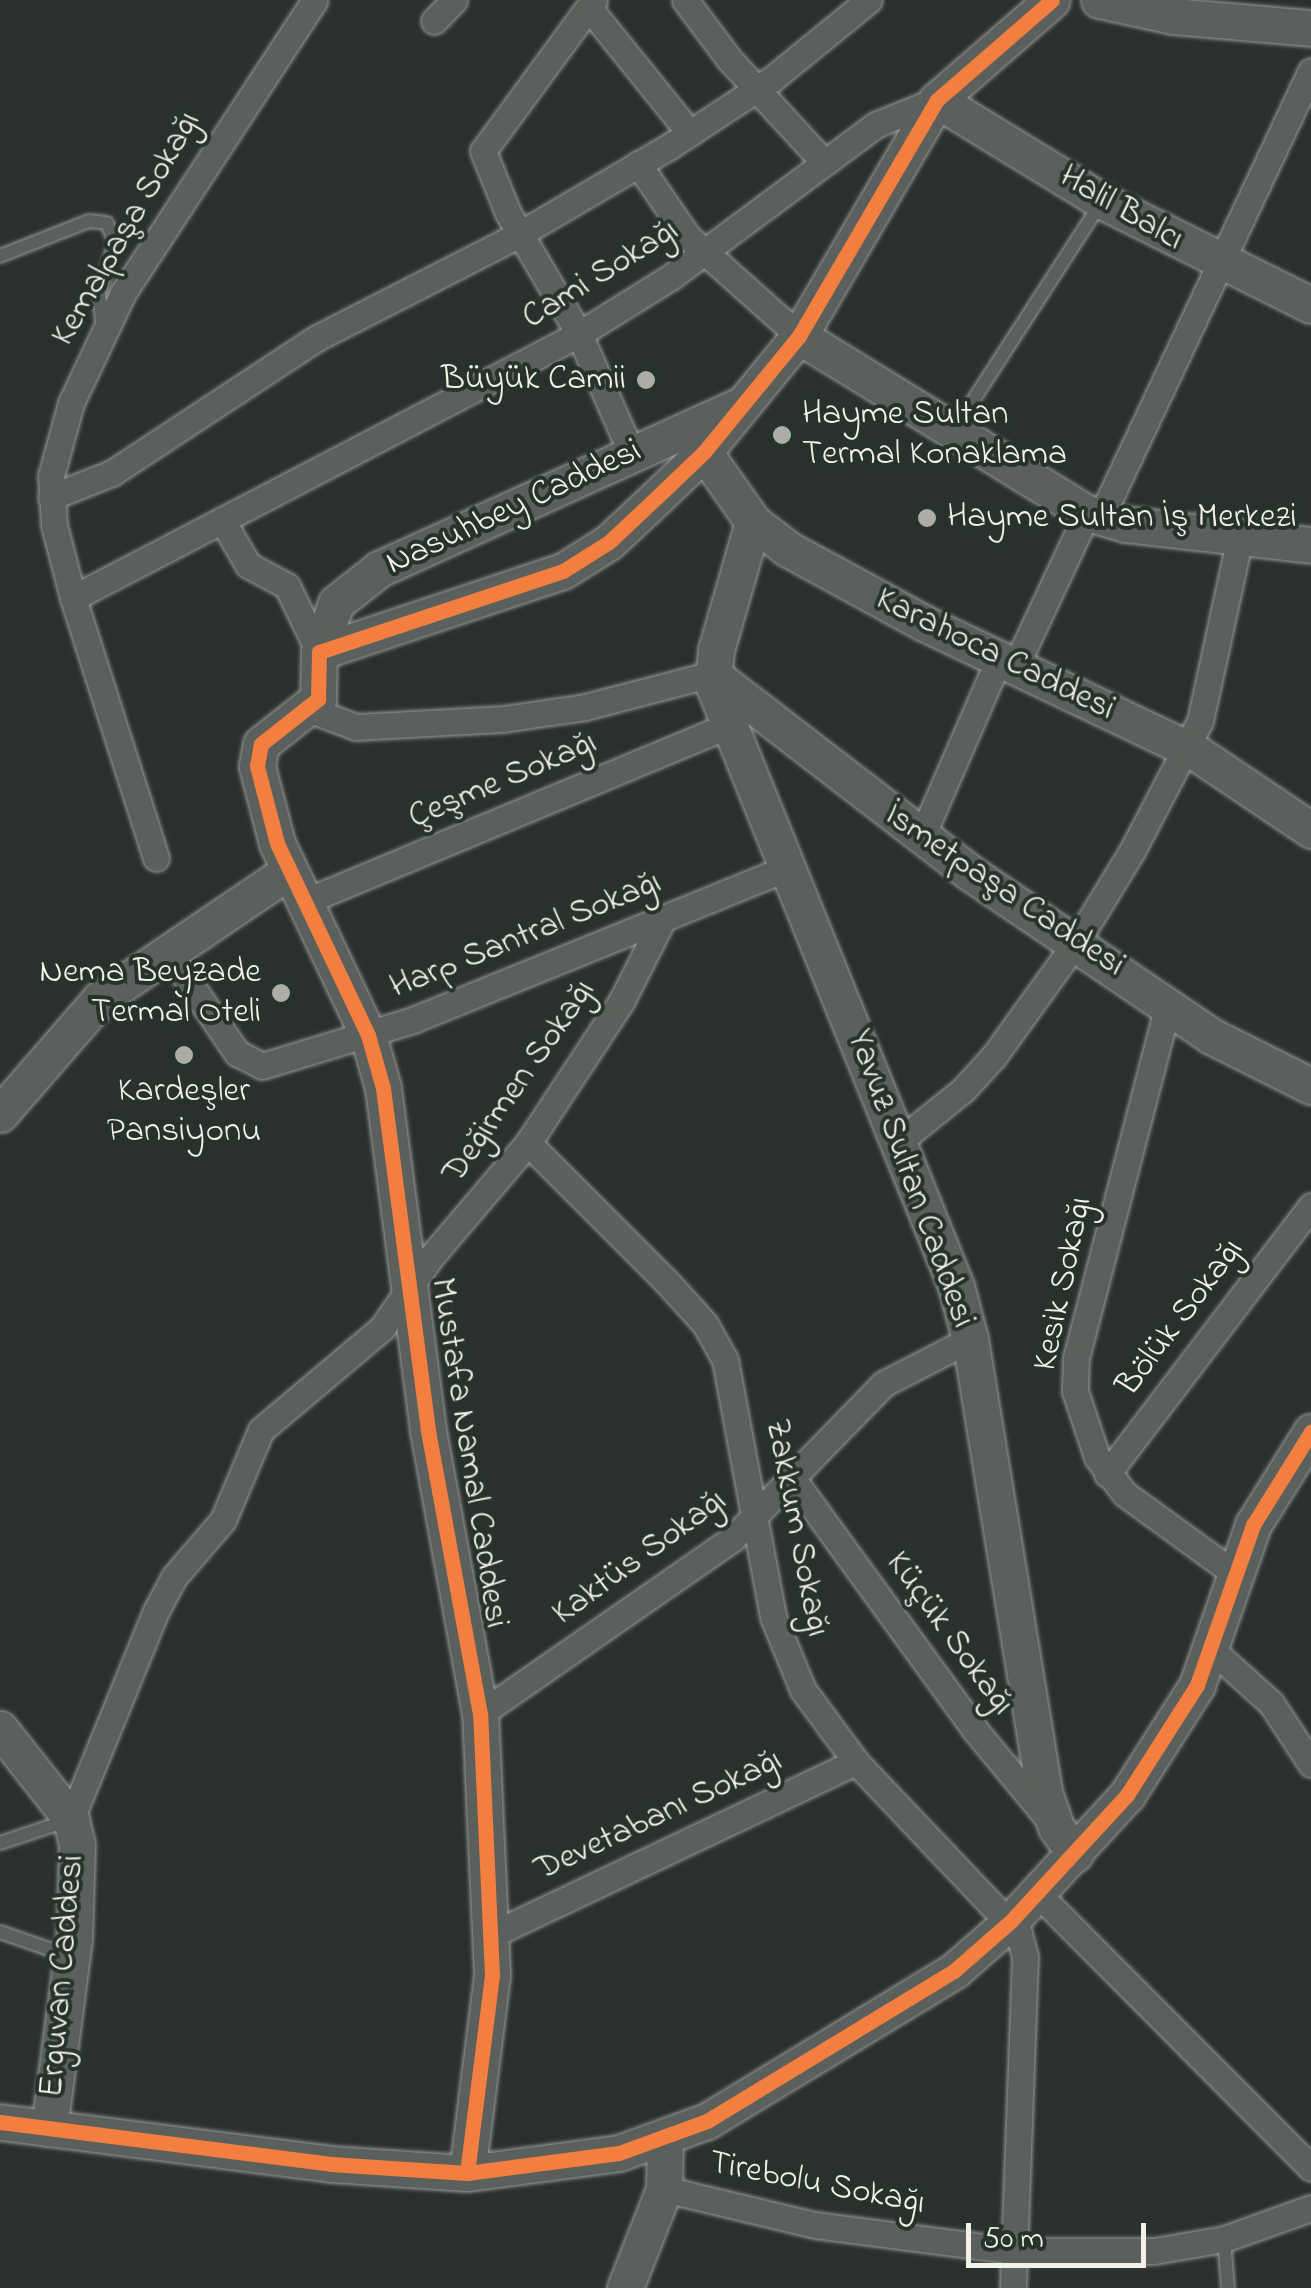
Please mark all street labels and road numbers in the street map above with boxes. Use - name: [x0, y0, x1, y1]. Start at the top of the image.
- street label: Kemalpaşa Sokağı: [43, 104, 211, 354]
- street label: Halil Balcı: [1052, 157, 1190, 261]
- street label: Cami Sokağı: [515, 210, 687, 340]
- street label: Nasuhbey Caddesi: [380, 431, 648, 585]
- street label: Karahoca Caddesi: [869, 579, 1121, 731]
- street label: Çeşme Sokağı: [403, 723, 603, 839]
- street label: İsmetpaşa Caddesi: [876, 795, 1132, 987]
- street label: Harp Santral Sokağı: [384, 862, 668, 1010]
- street label: Değirmen Sokağı: [434, 972, 606, 1192]
- street label: Yavuz Sultan Caddesi: [837, 1024, 983, 1334]
- street label: Kesik Sokağı: [1025, 1193, 1103, 1375]
- street label: Bölük Sokağı: [1108, 1231, 1254, 1405]
- street label: Mustafa Namal Caddesi: [420, 1275, 516, 1631]
- street label: Zakkum Sokağı: [754, 1415, 838, 1641]
- street label: Kaktüs Sokağı: [545, 1481, 735, 1635]
- street label: Küçük Sokağı: [875, 1544, 1023, 1724]
- street label: Devetabanı Sokağı: [529, 1740, 789, 1892]
- street label: Erguvan Caddesi: [31, 1853, 95, 2099]
- street label: Tirebolu Sokağı: [706, 2142, 928, 2226]

